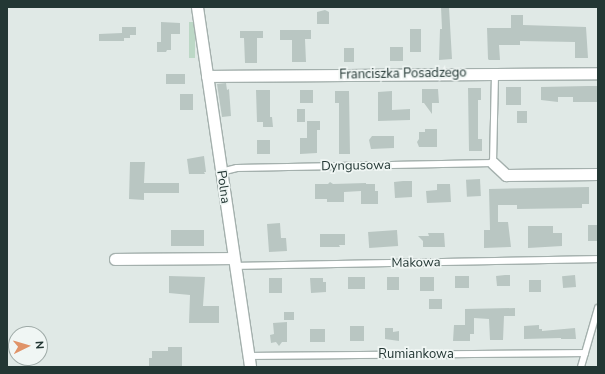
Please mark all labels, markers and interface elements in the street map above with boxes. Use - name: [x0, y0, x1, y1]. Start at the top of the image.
- street label: Franciszka Posadzego: [339, 65, 467, 83]
- street label: Dyngusowa: [321, 158, 391, 174]
- street label: Polna: [213, 169, 233, 205]
- street label: Makowa: [391, 255, 441, 271]
- north arrow: [8, 326, 48, 366]
- text: N: [32, 340, 47, 350]
- street label: Rumiankowa: [378, 346, 454, 362]

